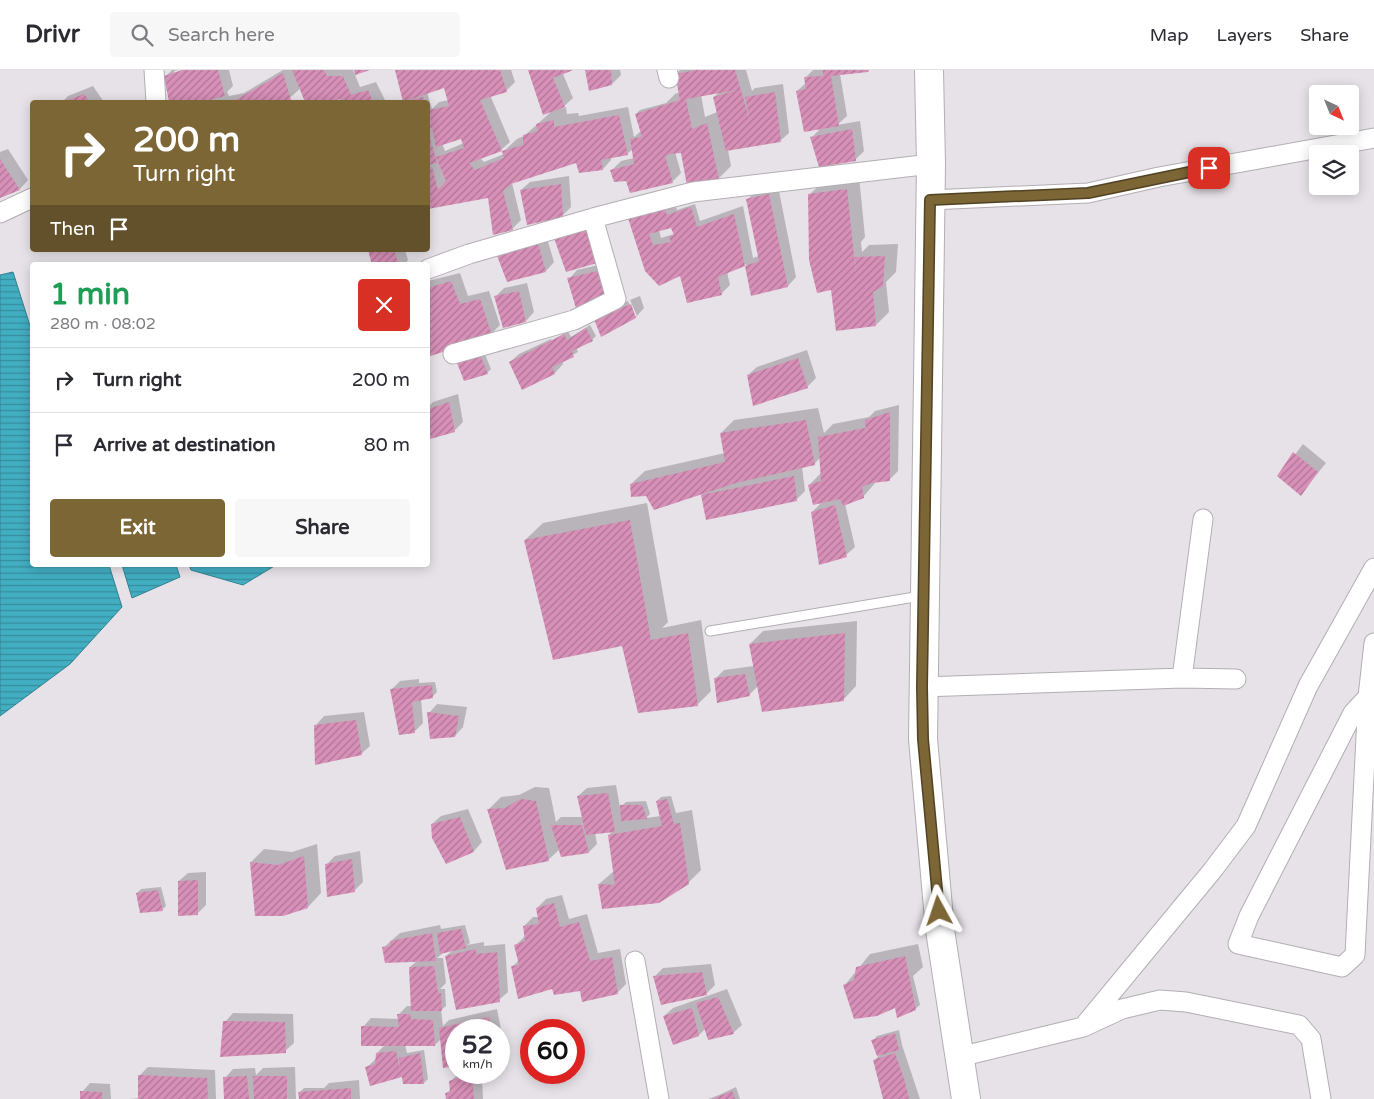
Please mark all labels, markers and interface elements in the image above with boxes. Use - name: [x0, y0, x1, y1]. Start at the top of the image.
- search box: [110, 12, 460, 57]
- text: Drivr: [25, 20, 80, 49]
- icon: search: [128, 21, 156, 49]
- text: Search here: [168, 24, 275, 46]
- text: Map: [1150, 24, 1189, 46]
- text: Layers: [1217, 24, 1272, 46]
- text: Share: [1300, 24, 1349, 46]
- north arrow: [1309, 85, 1359, 135]
- map controls: [1309, 85, 1359, 195]
- text: 200 m: [133, 119, 240, 161]
- icon: right: [50, 120, 115, 185]
- button: layers: [1309, 145, 1359, 195]
- pin: [1188, 147, 1230, 189]
- icon: arrive: [1195, 154, 1223, 182]
- text: Turn right: [133, 161, 235, 187]
- icon: arrive: [105, 215, 133, 243]
- text: Then: [50, 218, 95, 240]
- text: 1 min: [50, 276, 130, 313]
- button: close: [358, 279, 410, 331]
- text: 280 m · 08:02: [50, 314, 156, 334]
- icon: right: [50, 366, 78, 394]
- text: Turn right: [93, 369, 181, 391]
- text: 200 m: [352, 369, 410, 391]
- icon: arrive: [50, 431, 78, 459]
- text: Arrive at destination: [93, 434, 276, 456]
- text: 80 m: [364, 434, 410, 456]
- button: Exit: [50, 499, 225, 557]
- button: Share: [235, 499, 410, 557]
- position arrow: [912, 884, 964, 936]
- speed limit sign: 60: [520, 1019, 585, 1084]
- text: 52: [462, 1030, 493, 1060]
- text: km/h: [462, 1057, 493, 1071]

